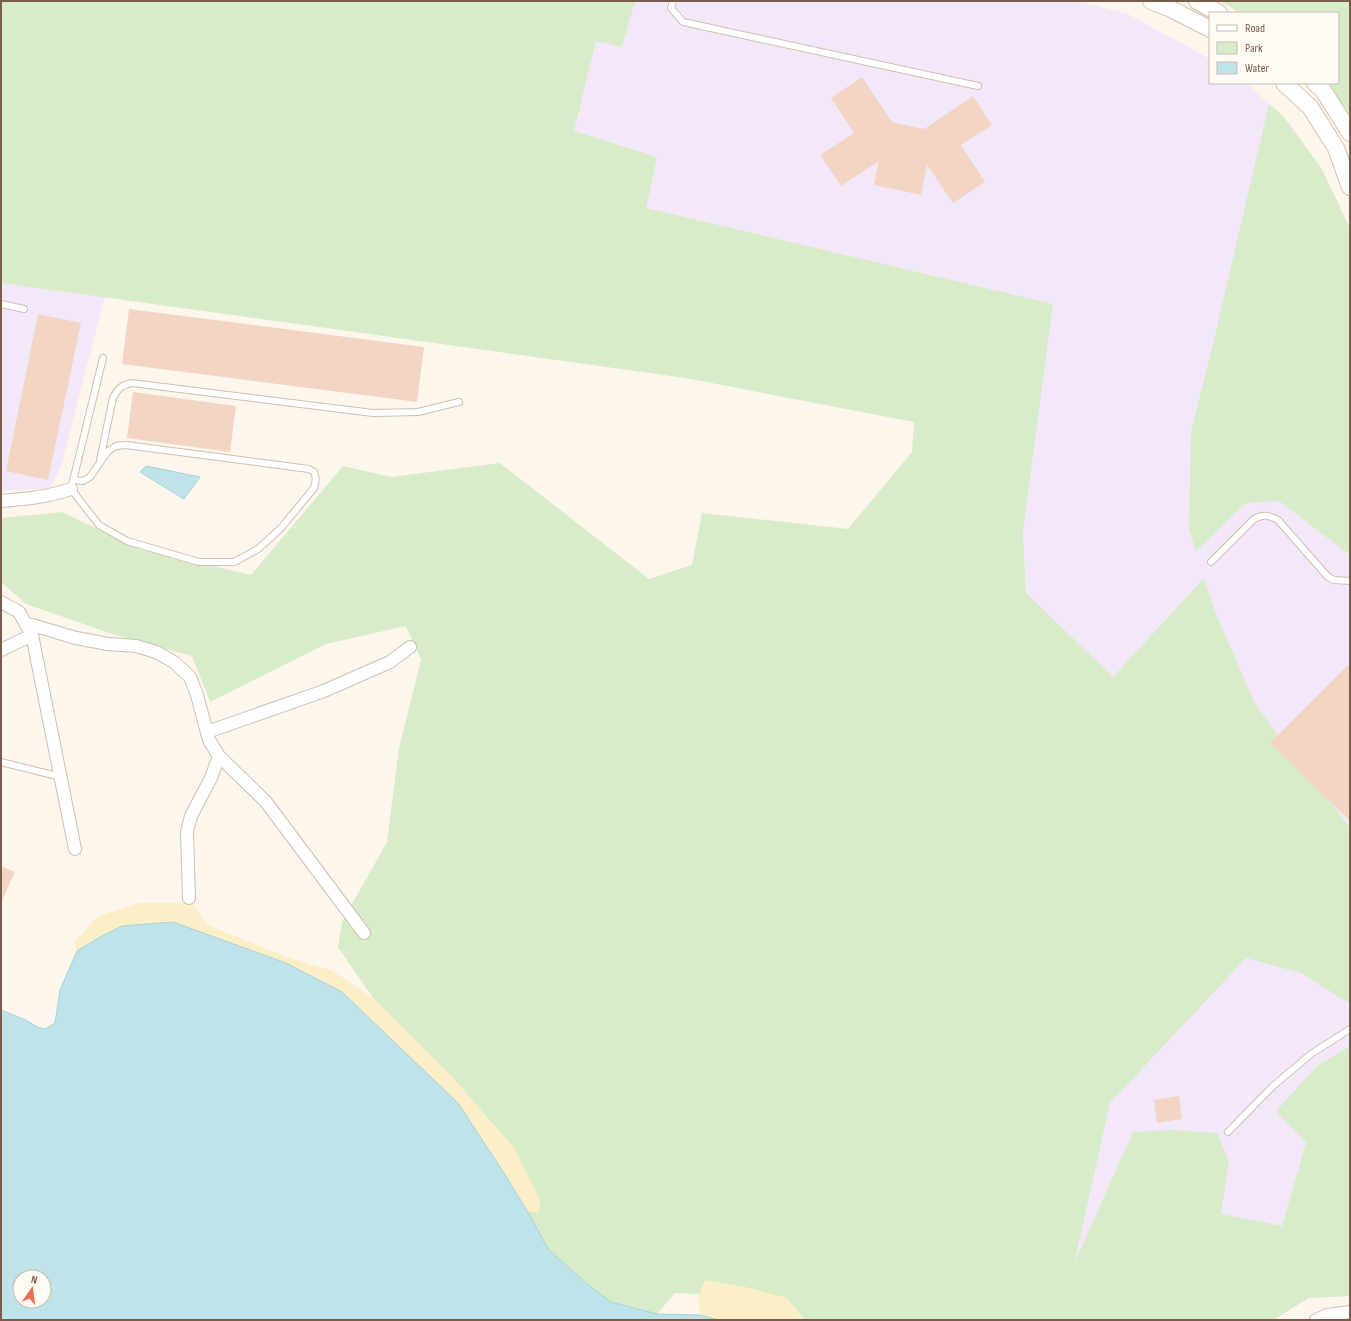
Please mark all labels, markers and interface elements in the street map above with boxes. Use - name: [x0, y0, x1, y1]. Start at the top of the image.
- legend: [1209, 12, 1339, 84]
- text: Road: [1245, 21, 1265, 36]
- text: Park: [1245, 41, 1263, 56]
- text: Water: [1245, 61, 1269, 76]
- north arrow: [12, 1269, 52, 1309]
- text: N: [30, 1273, 39, 1287]

